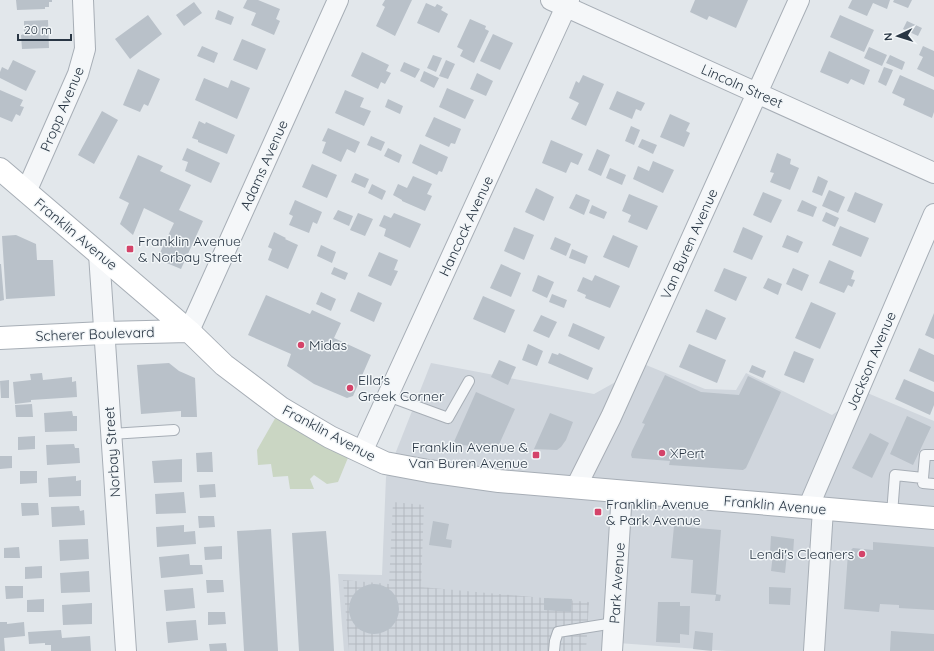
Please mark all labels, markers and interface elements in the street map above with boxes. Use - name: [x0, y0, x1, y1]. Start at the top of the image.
- scale bar: [18, 16, 71, 42]
- north arrow: [878, 16, 918, 56]
- text: 20 m: [24, 22, 52, 37]
- text: N: [881, 32, 895, 41]
- street label: Lincoln Street: [698, 60, 786, 112]
- street label: Propp Avenue: [36, 64, 88, 154]
- street label: Adams Avenue: [236, 117, 292, 213]
- street label: Hancock Avenue: [435, 173, 497, 279]
- street label: Van Buren Avenue: [656, 186, 722, 302]
- street label: Franklin Avenue: [31, 194, 121, 274]
- place label: Franklin Avenue & Norbay Street: [138, 232, 243, 266]
- marker: Franklin Avenue & Norbay Street: [125, 244, 135, 254]
- street label: Jackson Avenue: [842, 309, 900, 413]
- street label: Scherer Boulevard: [35, 323, 155, 345]
- place label: Midas: [309, 336, 347, 354]
- marker: Midas: [296, 340, 306, 350]
- place label: Ella's Greek Corner: [358, 371, 445, 405]
- marker: Ella's Greek Corner: [345, 383, 355, 393]
- street label: Franklin Avenue: [279, 401, 379, 465]
- street label: Norbay Street: [100, 406, 124, 498]
- place label: Franklin Avenue & Van Buren Avenue: [409, 438, 528, 472]
- place label: XPert: [670, 444, 705, 462]
- marker: XPert: [657, 448, 667, 458]
- marker: Franklin Avenue & Van Buren Avenue: [531, 450, 541, 460]
- street label: Franklin Avenue: [723, 492, 827, 518]
- place label: Franklin Avenue & Park Avenue: [606, 495, 709, 529]
- marker: Franklin Avenue & Park Avenue: [593, 507, 603, 517]
- street label: Park Avenue: [605, 542, 629, 624]
- place label: Lendi's Cleaners: [749, 545, 854, 563]
- marker: Lendi's Cleaners: [857, 549, 867, 559]

